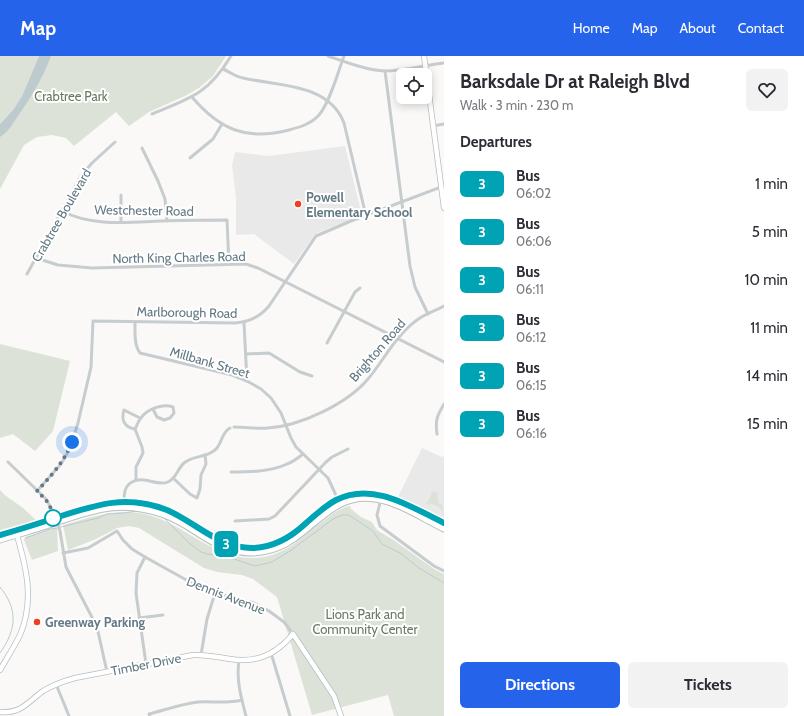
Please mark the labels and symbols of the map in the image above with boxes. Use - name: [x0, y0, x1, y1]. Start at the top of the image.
- park label: Crabtree Park: [34, 88, 108, 104]
- street label: Crabtree Boulevard: [28, 166, 94, 264]
- place label: Powell Elementary School: [306, 189, 413, 220]
- marker: Powell Elementary School: [293, 199, 303, 209]
- street label: Westchester Road: [94, 201, 194, 219]
- street label: North King Charles Road: [112, 248, 246, 266]
- street label: Marlborough Road: [136, 303, 238, 321]
- street label: Brighton Road: [345, 315, 409, 385]
- street label: Millbank Street: [168, 343, 252, 381]
- your location: [62, 432, 82, 452]
- unlabelled marker: [44, 509, 62, 527]
- line badge: 3: [213, 531, 239, 557]
- street label: Dennis Avenue: [184, 573, 268, 617]
- park label: Lions Park and Community Center: [312, 606, 418, 637]
- place label: Greenway Parking: [45, 614, 146, 630]
- marker: Greenway Parking: [32, 617, 42, 627]
- street label: Timber Drive: [110, 649, 183, 679]

